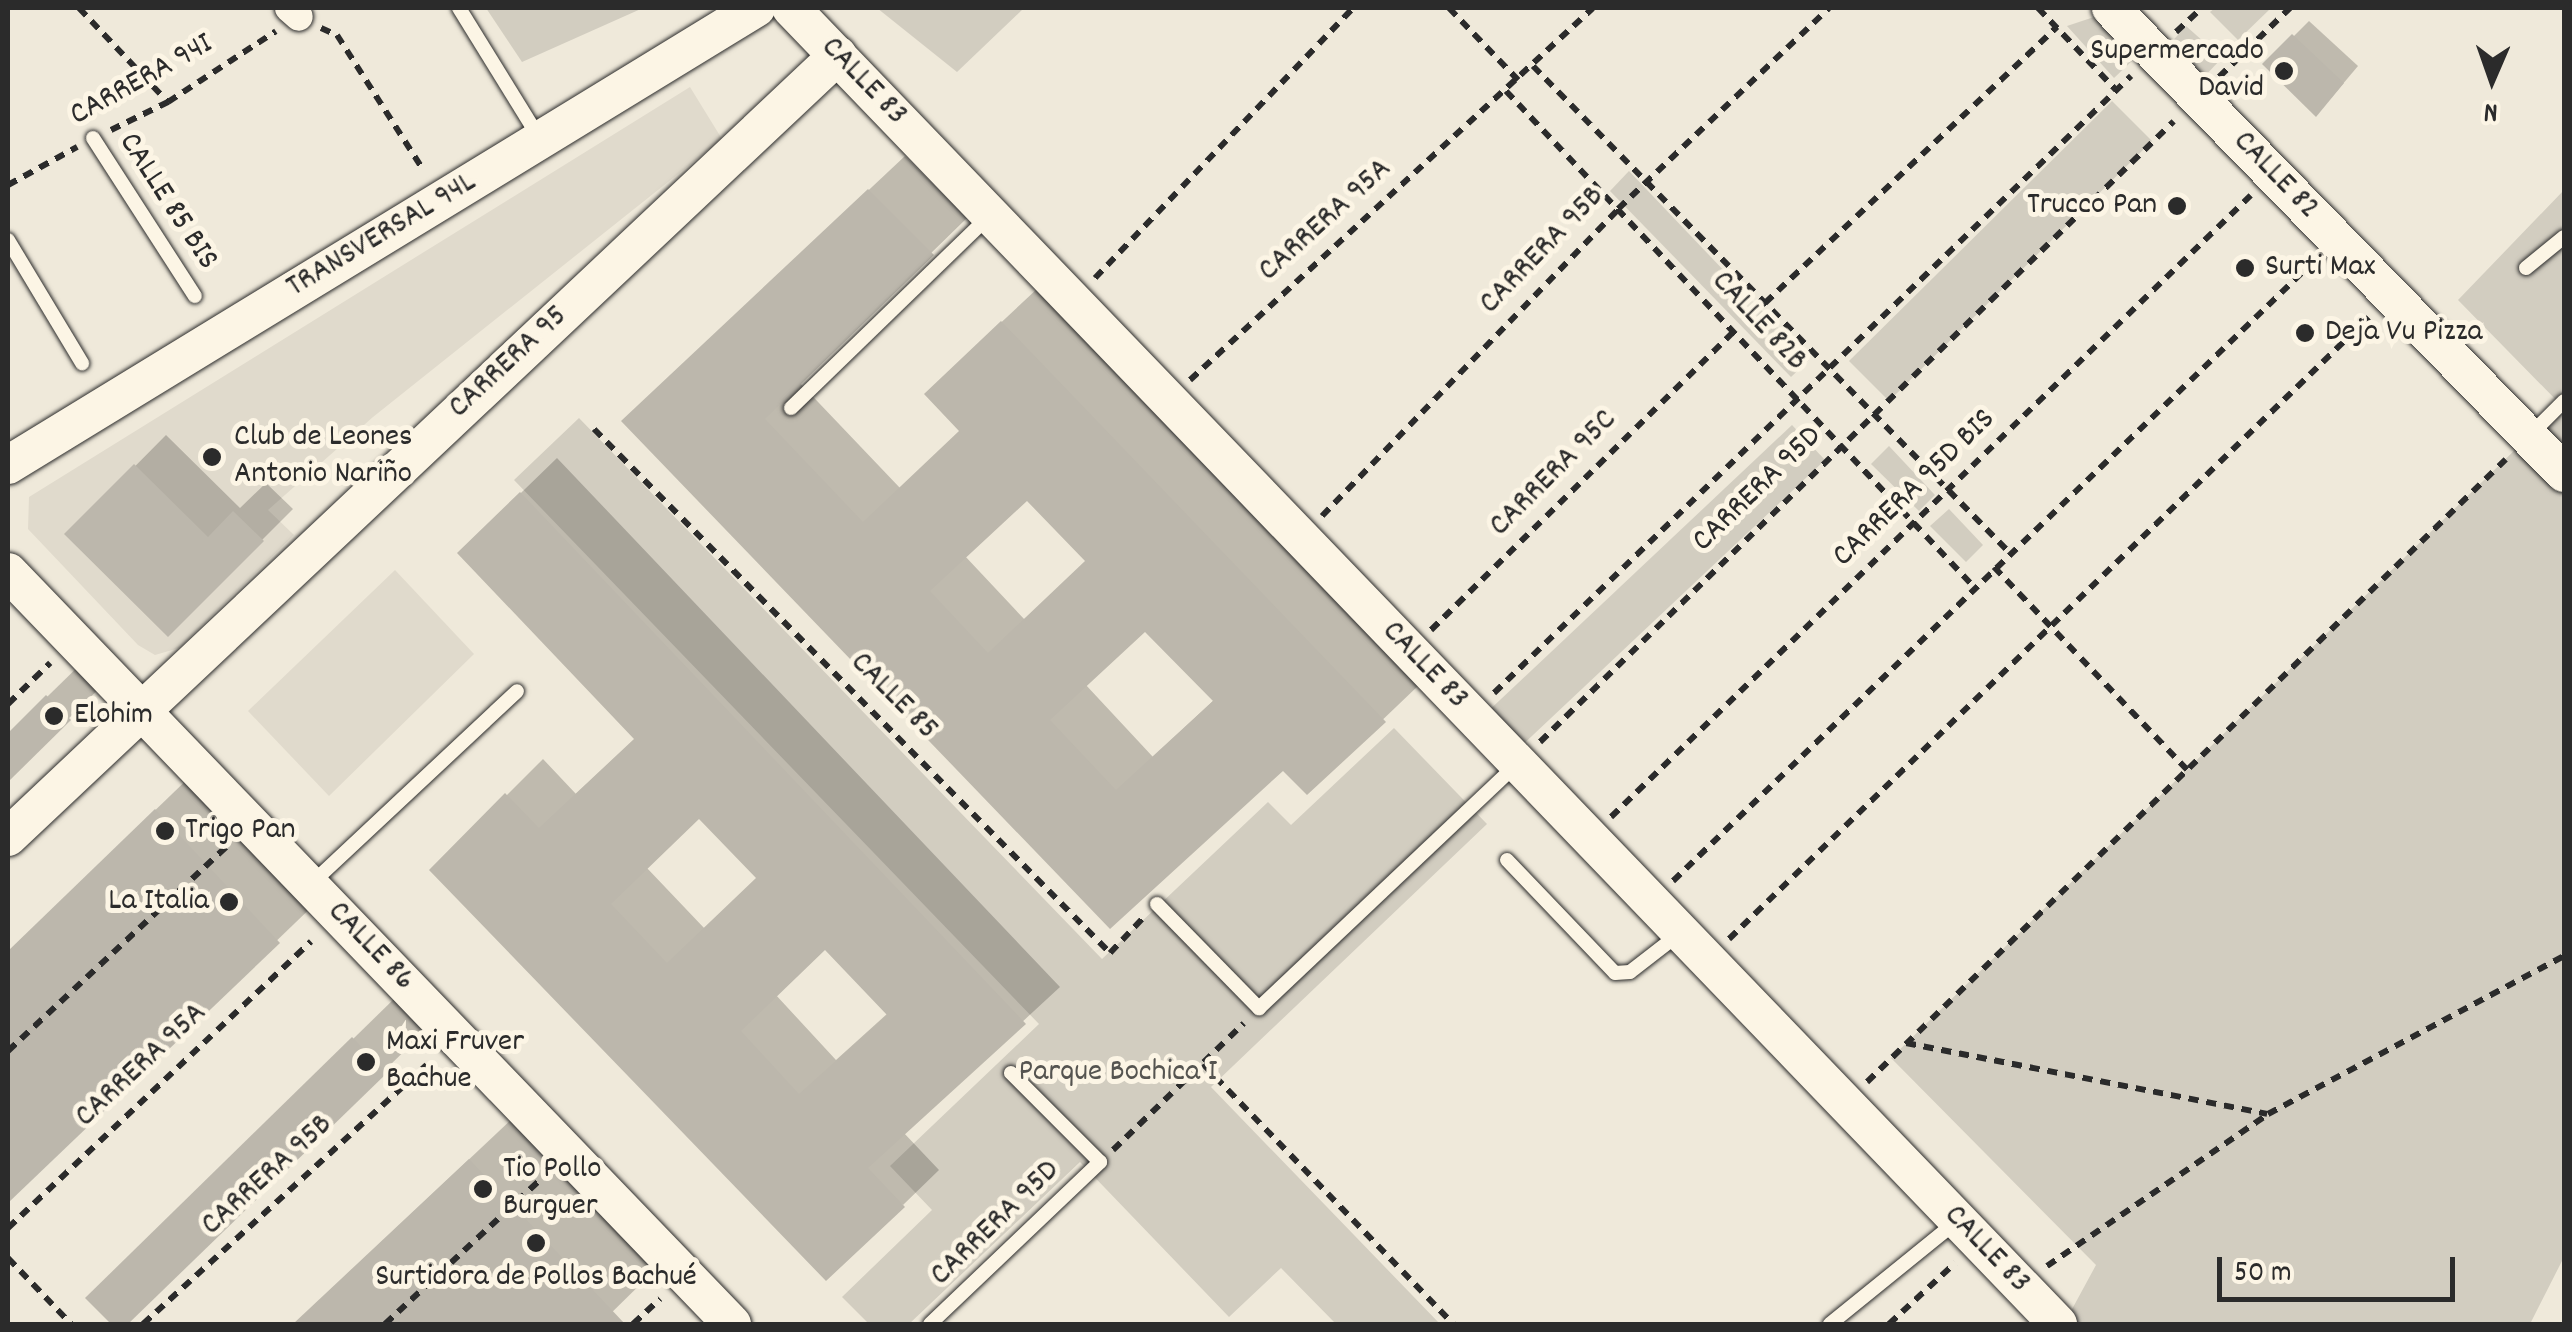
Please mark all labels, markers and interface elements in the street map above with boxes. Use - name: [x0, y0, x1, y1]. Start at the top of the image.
- street label: CARRERA 94I: [64, 26, 220, 136]
- street label: CALLE 83: [812, 30, 914, 134]
- north arrow: [2442, 30, 2542, 130]
- place label: Supermercado David: [2090, 34, 2264, 109]
- marker: Supermercado David: [2273, 60, 2295, 82]
- text: N: [2483, 90, 2499, 130]
- street label: CALLE 82: [2224, 124, 2326, 228]
- street label: CALLE 85 BIS: [109, 126, 225, 278]
- street label: CARRERA 95A: [1251, 151, 1401, 291]
- street label: TRANSVERSAL 94L: [280, 164, 484, 308]
- street label: CARRERA 95B: [1472, 179, 1614, 323]
- place label: Trucco Pan: [2027, 187, 2157, 225]
- marker: Trucco Pan: [2166, 195, 2188, 217]
- place label: Surti Max: [2265, 249, 2375, 287]
- marker: Surti Max: [2234, 257, 2256, 279]
- street label: CALLE 82B: [1702, 264, 1814, 380]
- street label: CARRERA 95: [441, 298, 577, 428]
- place label: Deja Vu Pizza: [2325, 314, 2483, 352]
- marker: Deja Vu Pizza: [2294, 322, 2316, 344]
- street label: CARRERA 95C: [1482, 402, 1626, 546]
- street label: CARRERA 95D BIS: [1825, 402, 2005, 576]
- street label: CARRERA 95D: [1685, 419, 1831, 561]
- place label: Club de Leones Antonio Nariño: [234, 420, 413, 495]
- marker: Club de Leones Antonio Nariño: [199, 444, 225, 470]
- street label: CALLE 83: [1373, 614, 1475, 718]
- street label: CALLE 85: [841, 645, 945, 749]
- place label: Elohim: [74, 697, 153, 735]
- marker: Elohim: [43, 705, 65, 727]
- place label: Trigo Pan: [185, 812, 295, 850]
- marker: Trigo Pan: [154, 820, 176, 842]
- place label: La Italia: [108, 883, 209, 921]
- marker: La Italia: [218, 891, 240, 913]
- street label: CALLE 86: [318, 894, 422, 1000]
- street label: CARRERA 95A: [68, 995, 216, 1137]
- place label: Maxi Fruver Bachue: [386, 1025, 524, 1100]
- marker: Maxi Fruver Bachue: [355, 1051, 377, 1073]
- park label: Parque Bochica I: [1019, 1054, 1217, 1092]
- street label: CARRERA 95B: [194, 1107, 342, 1245]
- place label: Tio Pollo Burguer: [503, 1152, 601, 1227]
- street label: CARRERA 95D: [923, 1153, 1069, 1295]
- marker: Tio Pollo Burguer: [472, 1178, 494, 1200]
- street label: CALLE 83: [1935, 1198, 2037, 1302]
- marker: Surtidora de Pollos Bachué: [525, 1232, 547, 1254]
- scale bar: [2222, 1237, 2460, 1299]
- text: 50 m: [2234, 1253, 2292, 1296]
- place label: Surtidora de Pollos Bachué: [375, 1259, 697, 1297]

